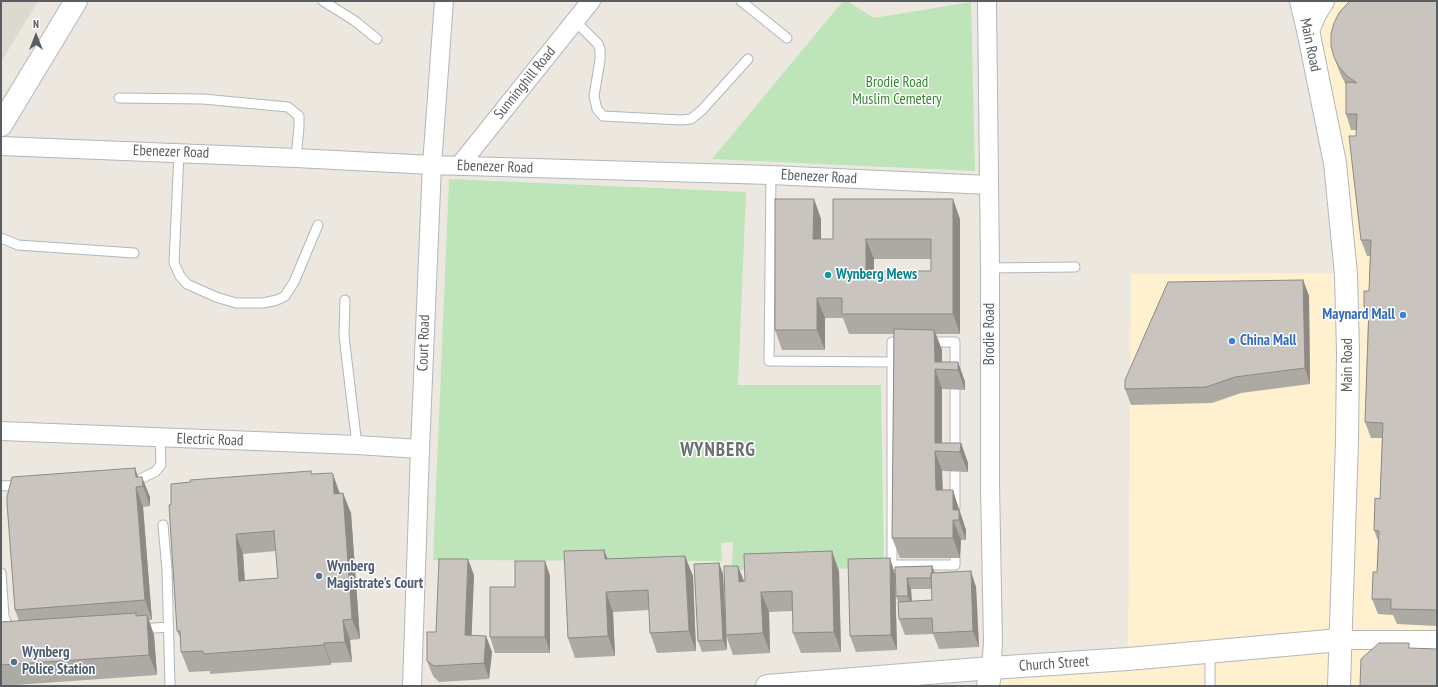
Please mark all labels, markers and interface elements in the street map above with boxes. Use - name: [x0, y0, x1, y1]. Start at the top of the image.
- north arrow: [16, 16, 56, 56]
- text: N: [33, 17, 39, 31]
- street label: Main Road: [1296, 17, 1324, 73]
- street label: Sunninghill Road: [490, 43, 560, 123]
- park label: Brodie Road Muslim Cemetery: [852, 74, 942, 109]
- street label: Ebenezer Road: [133, 142, 209, 162]
- street label: Ebenezer Road: [457, 157, 533, 177]
- street label: Ebenezer Road: [781, 166, 857, 188]
- place label: Wynberg Mews: [836, 266, 917, 284]
- marker: Wynberg Mews: [823, 270, 833, 280]
- street label: Brodie Road: [981, 303, 999, 365]
- place label: Maynard Mall: [1322, 306, 1395, 324]
- marker: Maynard Mall: [1398, 310, 1408, 320]
- street label: Court Road: [414, 314, 434, 372]
- place label: China Mall: [1240, 332, 1296, 350]
- marker: China Mall: [1227, 336, 1237, 346]
- street label: Main Road: [1339, 338, 1357, 392]
- street label: Electric Road: [176, 430, 244, 450]
- district label: WYNBERG: [680, 440, 756, 462]
- place label: Wynberg Magistrate's Court: [327, 558, 423, 593]
- marker: Wynberg Magistrate's Court: [314, 571, 324, 581]
- place label: Wynberg Police Station: [22, 644, 95, 679]
- street label: Church Street: [1018, 653, 1090, 675]
- marker: Wynberg Police Station: [9, 657, 19, 667]

